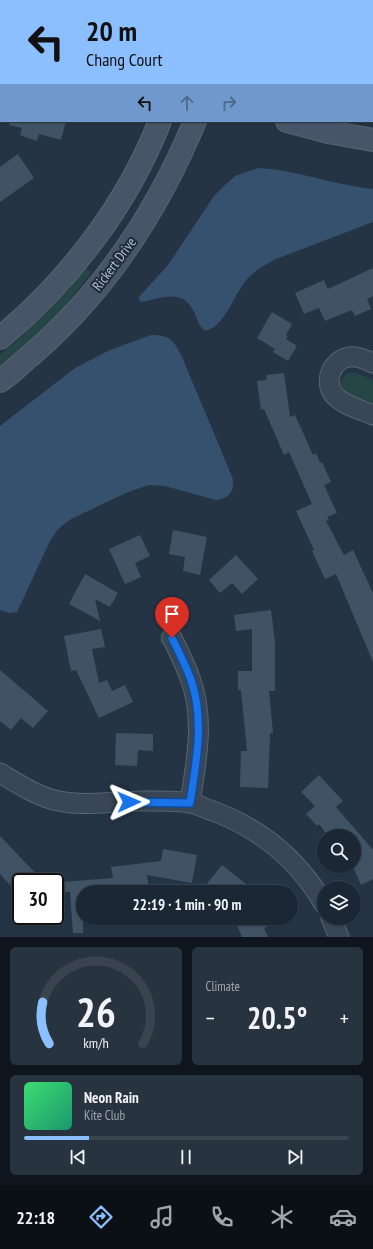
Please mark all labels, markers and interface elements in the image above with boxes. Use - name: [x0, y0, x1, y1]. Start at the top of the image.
- text: 20 m: [86, 12, 137, 49]
- icon: left: [20, 16, 72, 68]
- text: Chang Court: [86, 48, 163, 71]
- icon: left: [134, 92, 156, 114]
- icon: ahead: [176, 92, 198, 114]
- icon: right: [218, 92, 240, 114]
- street label: Rickert Drive: [88, 234, 140, 294]
- pin: [155, 597, 189, 638]
- icon: arrive: [161, 603, 183, 625]
- position arrow: [108, 781, 150, 823]
- map controls: [317, 829, 361, 925]
- button: search: [317, 829, 361, 873]
- speed limit sign: 30: [12, 873, 64, 925]
- button: layers: [317, 881, 361, 925]
- text: 22:19 · 1 min · 90 m: [133, 895, 241, 914]
- text: Climate: [206, 978, 240, 995]
- text: 26: [76, 985, 116, 1038]
- text: 20.5°: [247, 998, 307, 1037]
- text: −: [206, 1004, 215, 1032]
- text: +: [340, 1004, 349, 1032]
- text: km/h: [83, 1033, 108, 1052]
- text: Neon Rain: [84, 1088, 139, 1107]
- text: Kite Club: [84, 1107, 125, 1124]
- icon: previous: [67, 1146, 89, 1168]
- icon: pause: [175, 1146, 197, 1168]
- icon: next: [284, 1146, 306, 1168]
- icon: directions: [87, 1203, 115, 1231]
- icon: music: [148, 1203, 176, 1231]
- icon: phone: [208, 1203, 236, 1231]
- icon: climate: [268, 1203, 296, 1231]
- icon: car: [329, 1203, 357, 1231]
- text: 22:18: [16, 1206, 55, 1229]

